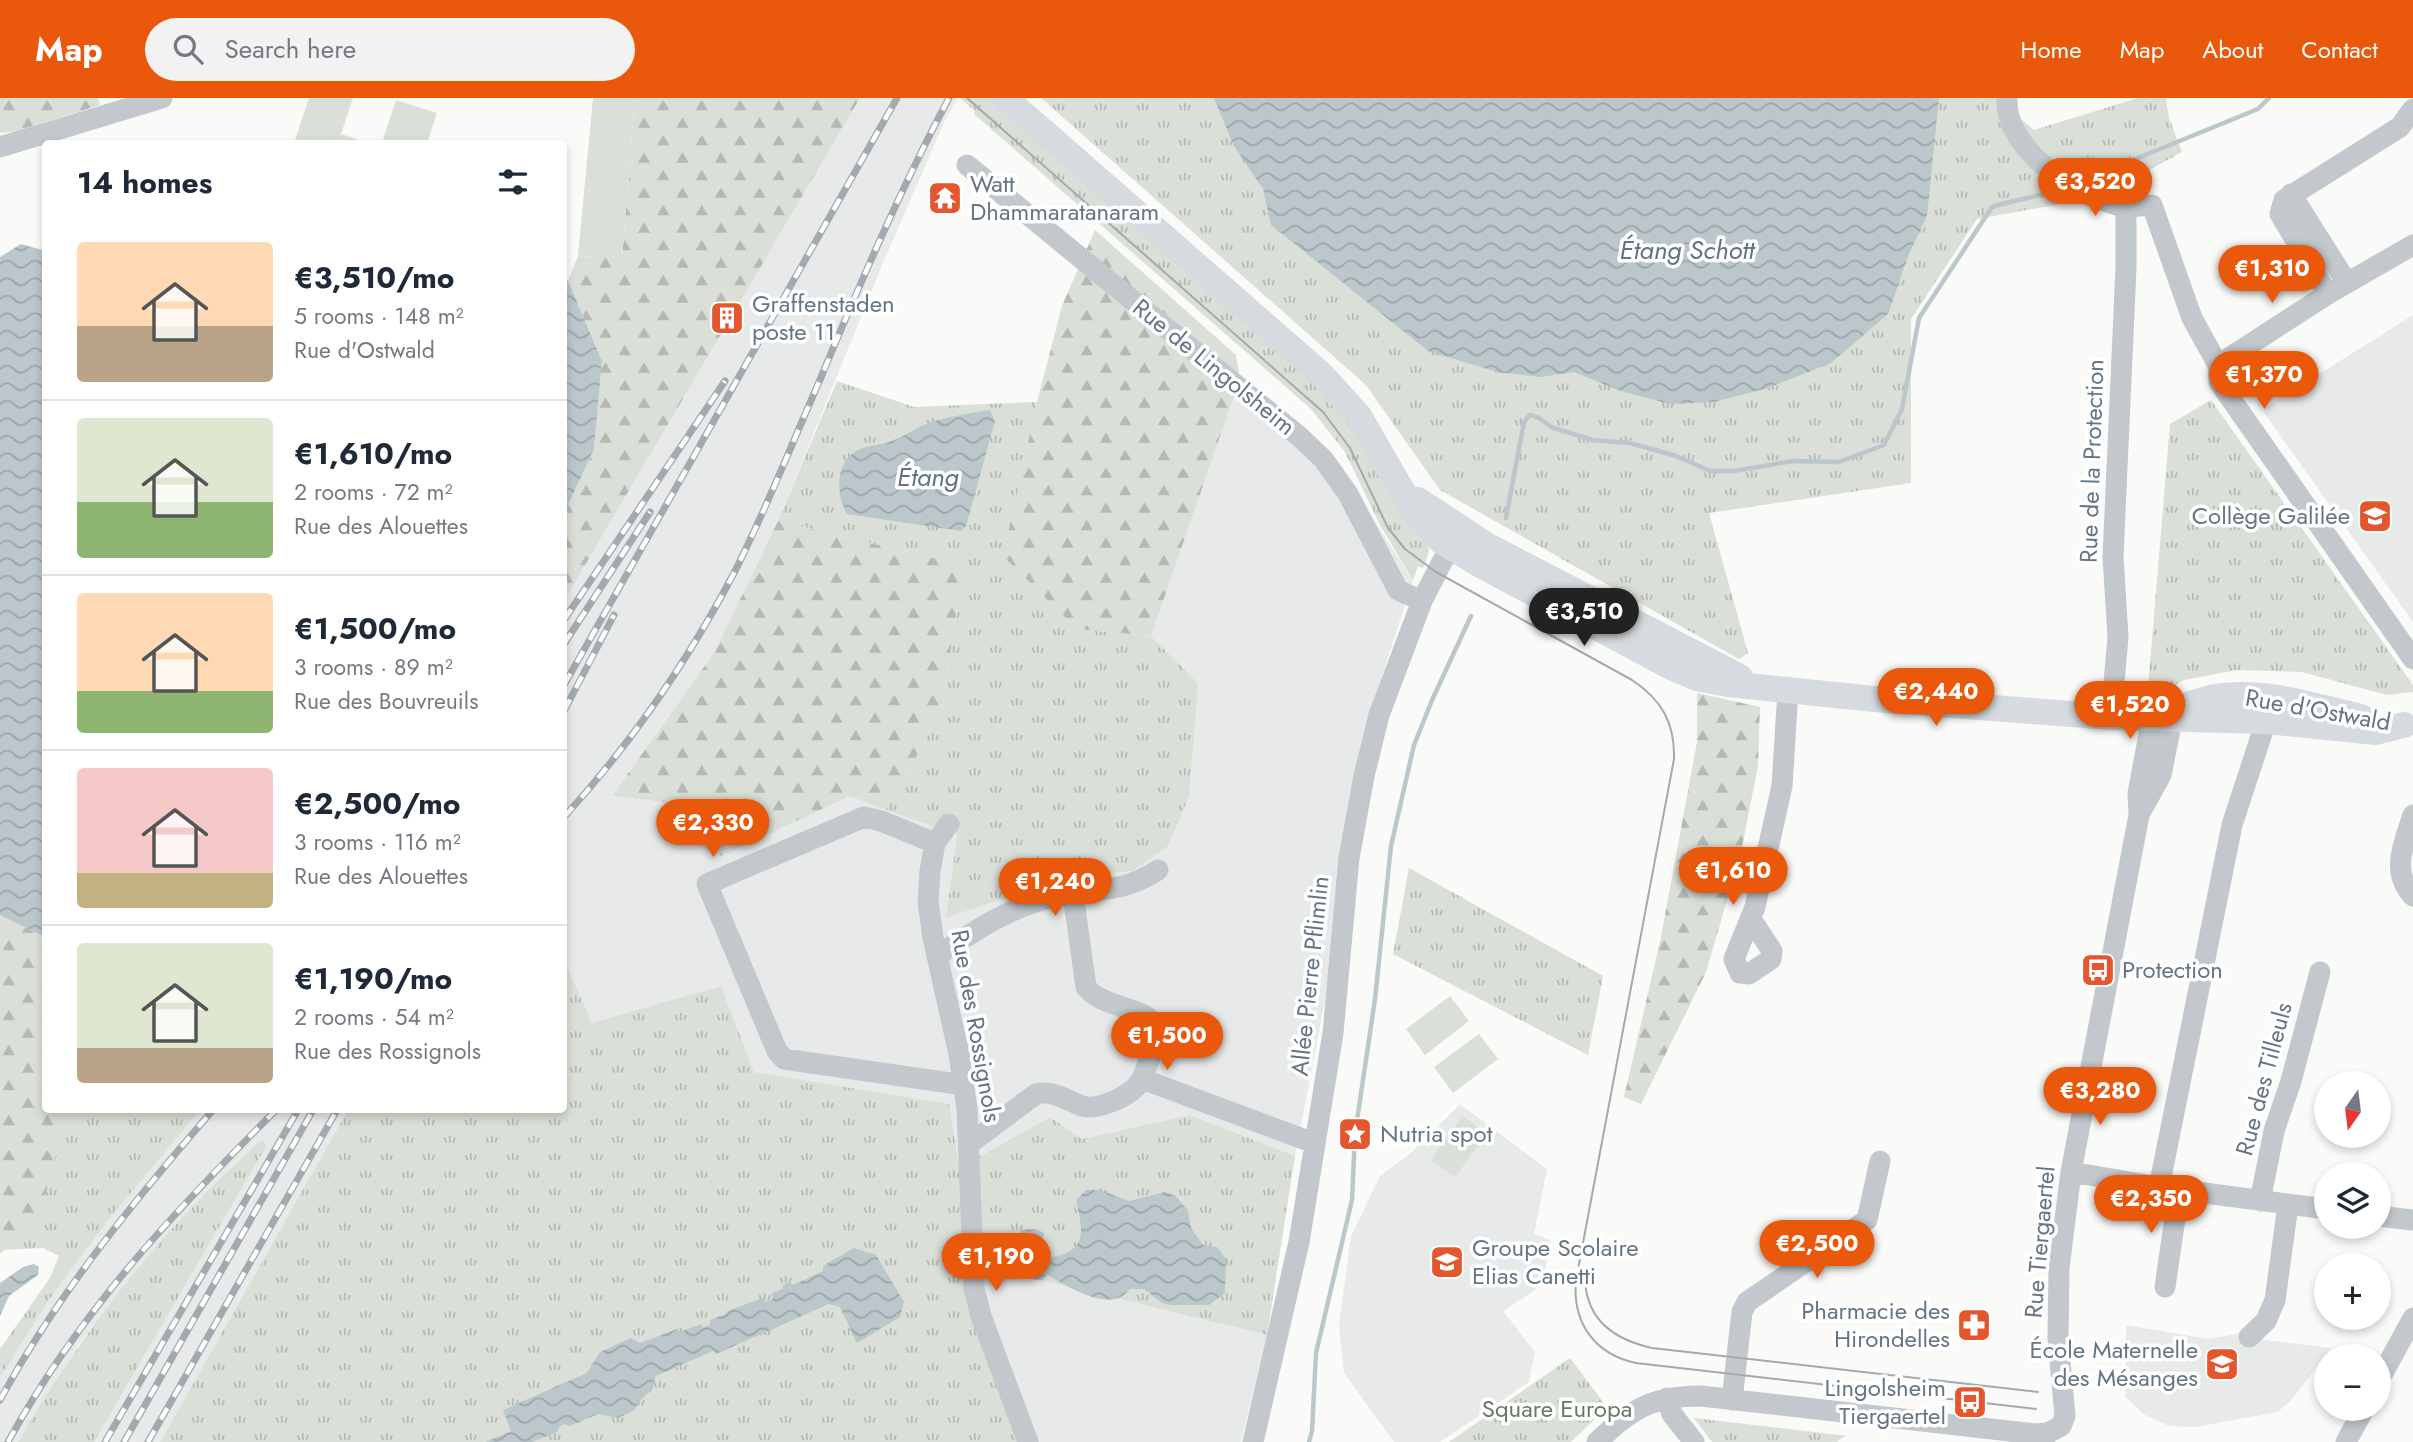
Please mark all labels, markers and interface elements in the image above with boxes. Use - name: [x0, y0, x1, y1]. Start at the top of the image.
- search box: [145, 18, 635, 81]
- text: Map: [35, 26, 103, 73]
- icon: search: [169, 30, 207, 68]
- text: Search here: [225, 30, 356, 68]
- text: Home: [2020, 32, 2082, 67]
- text: Map: [2120, 32, 2164, 67]
- text: About: [2202, 32, 2263, 67]
- text: Contact: [2301, 32, 2378, 67]
- pin: €3,520: [2038, 158, 2152, 218]
- text: 14 homes: [77, 161, 212, 204]
- icon: filters: [494, 163, 532, 201]
- text: €3,520: [2054, 164, 2136, 198]
- place label: Watt Dhammaratanaram: [970, 166, 1159, 229]
- temple icon: Watt Dhammaratanaram: [926, 179, 964, 217]
- water label: Étang Schott: [1620, 231, 1756, 269]
- pin: €1,310: [2215, 246, 2329, 305]
- text: €1,310: [2234, 251, 2310, 285]
- text: €3,510/mo: [294, 256, 454, 299]
- icon: home: [133, 270, 217, 354]
- place label: Graffenstaden poste 11: [752, 286, 895, 349]
- street label: Rue de Lingolsheim: [1125, 290, 1303, 443]
- text: 5 rooms · 148 m²: [294, 299, 464, 333]
- building icon: Graffenstaden poste 11: [708, 299, 746, 337]
- text: Rue d'Ostwald: [294, 333, 435, 367]
- pin: €1,370: [2207, 352, 2321, 411]
- text: €1,370: [2225, 357, 2303, 391]
- street label: Rue de la Protection: [2070, 358, 2113, 564]
- text: €1,610/mo: [294, 432, 452, 475]
- icon: home: [133, 446, 217, 530]
- water label: Étang: [897, 458, 959, 496]
- text: 2 rooms · 72 m²: [294, 475, 453, 509]
- school or university icon: Collège Galilée: [2356, 497, 2394, 535]
- place label: Collège Galilée: [2192, 498, 2350, 533]
- text: Rue des Alouettes: [294, 509, 468, 543]
- pin: €3,510: [1527, 588, 1641, 648]
- text: €3,510: [1545, 594, 1623, 628]
- text: €1,500/mo: [294, 607, 456, 650]
- icon: home: [133, 621, 217, 705]
- text: 3 rooms · 89 m²: [294, 650, 453, 684]
- pin: €2,440: [1879, 668, 1993, 728]
- text: €2,440: [1894, 674, 1978, 708]
- street label: Rue d'Ostwald: [2243, 680, 2393, 739]
- pin: €1,520: [2073, 682, 2187, 741]
- text: Rue des Bouvreuils: [294, 684, 478, 718]
- text: €1,520: [2090, 687, 2170, 721]
- text: €2,500/mo: [294, 782, 461, 825]
- icon: home: [133, 796, 217, 880]
- pin: €2,330: [656, 800, 770, 859]
- text: €2,330: [672, 805, 754, 839]
- text: 3 rooms · 116 m²: [294, 825, 461, 859]
- pin: €1,610: [1676, 848, 1790, 907]
- text: €1,610: [1695, 853, 1771, 887]
- pin: €1,240: [998, 858, 1112, 918]
- text: Rue des Alouettes: [294, 859, 468, 893]
- text: €1,240: [1015, 864, 1095, 898]
- street label: Allée Pierre Pflimlin: [1282, 874, 1337, 1078]
- street label: Rue des Rossignols: [942, 927, 1011, 1125]
- bus stop icon: Protection: [2079, 951, 2117, 989]
- place label: Protection: [2122, 952, 2223, 987]
- text: €1,190/mo: [294, 957, 452, 1000]
- icon: home: [133, 971, 217, 1055]
- street label: Rue des Tilleuls: [2226, 998, 2301, 1159]
- text: 2 rooms · 54 m²: [294, 1000, 454, 1034]
- pin: €1,500: [1110, 1012, 1224, 1072]
- text: €1,500: [1127, 1018, 1207, 1052]
- text: Rue des Rossignols: [294, 1034, 481, 1068]
- pin: €3,280: [2043, 1068, 2157, 1127]
- north arrow: [2314, 1071, 2390, 1148]
- map controls: [2314, 1071, 2391, 1421]
- text: €3,280: [2059, 1073, 2141, 1107]
- place icon: Nutria spot: [1336, 1115, 1374, 1153]
- place label: Nutria spot: [1380, 1116, 1493, 1151]
- button: layers: [2314, 1162, 2391, 1239]
- street label: Rue Tiergaertel: [2015, 1164, 2064, 1320]
- pin: €2,350: [2094, 1176, 2208, 1235]
- text: €2,350: [2110, 1181, 2192, 1215]
- pin: €2,500: [1760, 1220, 1874, 1280]
- text: €2,500: [1776, 1226, 1858, 1260]
- place label: Groupe Scolaire Elias Canetti: [1472, 1230, 1639, 1293]
- pin: €1,190: [939, 1234, 1053, 1293]
- text: €1,190: [958, 1239, 1034, 1273]
- school or university icon: Groupe Scolaire Elias Canetti: [1428, 1243, 1466, 1281]
- button: +: [2314, 1253, 2391, 1330]
- place label: Pharmacie des Hirondelles: [1801, 1293, 1950, 1356]
- pharmacy icon: Pharmacie des Hirondelles: [1955, 1306, 1993, 1344]
- place label: École Maternelle des Mésanges: [2029, 1332, 2198, 1395]
- button: −: [2314, 1344, 2391, 1421]
- school or university icon: École Maternelle des Mésanges: [2203, 1345, 2241, 1383]
- place label: Lingolsheim Tiergaertel: [1824, 1370, 1946, 1433]
- bus stop icon: Lingolsheim Tiergaertel: [1951, 1383, 1989, 1421]
- park label: Square Europa: [1482, 1391, 1632, 1426]

